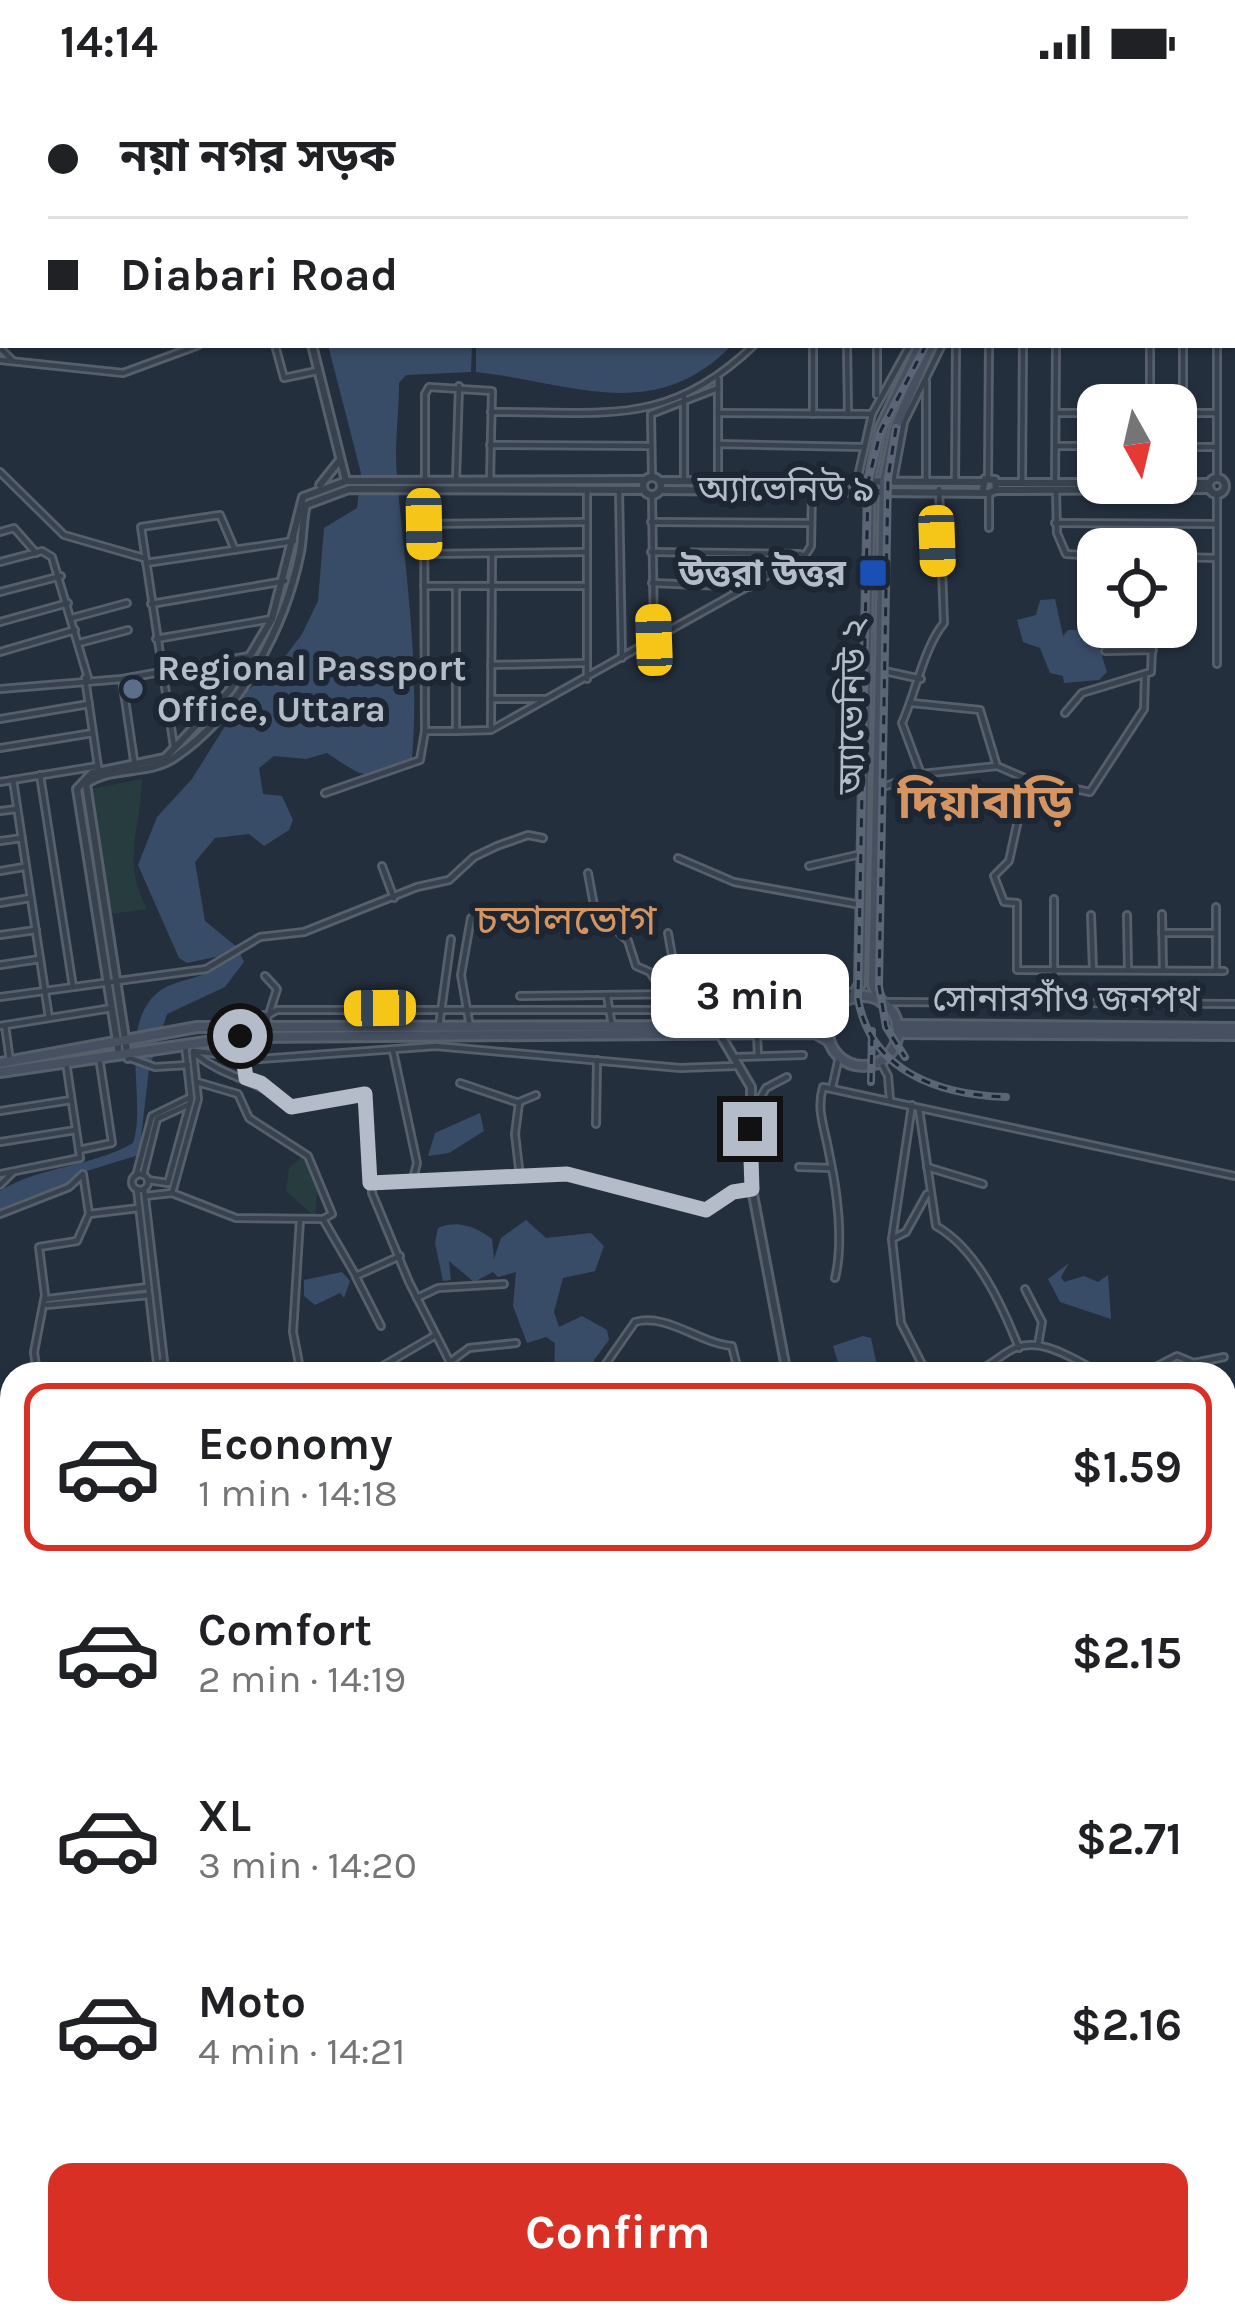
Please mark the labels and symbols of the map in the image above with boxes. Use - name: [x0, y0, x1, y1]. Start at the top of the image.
- north arrow: [1077, 384, 1197, 504]
- street label: অ্যাভেনিউ ৯: [697, 467, 874, 510]
- car: [405, 488, 443, 560]
- car: [918, 504, 956, 578]
- place label: উত্তরা উত্তর: [678, 552, 847, 594]
- marker: উত্তরা উত্তর: [857, 557, 889, 589]
- car: [635, 603, 673, 677]
- street label: অ্যাভেনিউ ২: [828, 617, 875, 796]
- place label: Regional Passport Office, Uttara: [157, 647, 467, 730]
- marker: Regional Passport Office, Uttara: [120, 676, 146, 702]
- district label: দিয়াবাড়ি: [897, 774, 1074, 830]
- district label: চন্ডালভোগ: [475, 895, 657, 945]
- callout: 3 min: [651, 955, 849, 1039]
- street label: সোনারগাঁও জনপথ: [932, 978, 1200, 1020]
- car: [344, 989, 416, 1027]
- route start: [213, 1009, 267, 1063]
- route end: [723, 1102, 777, 1156]

